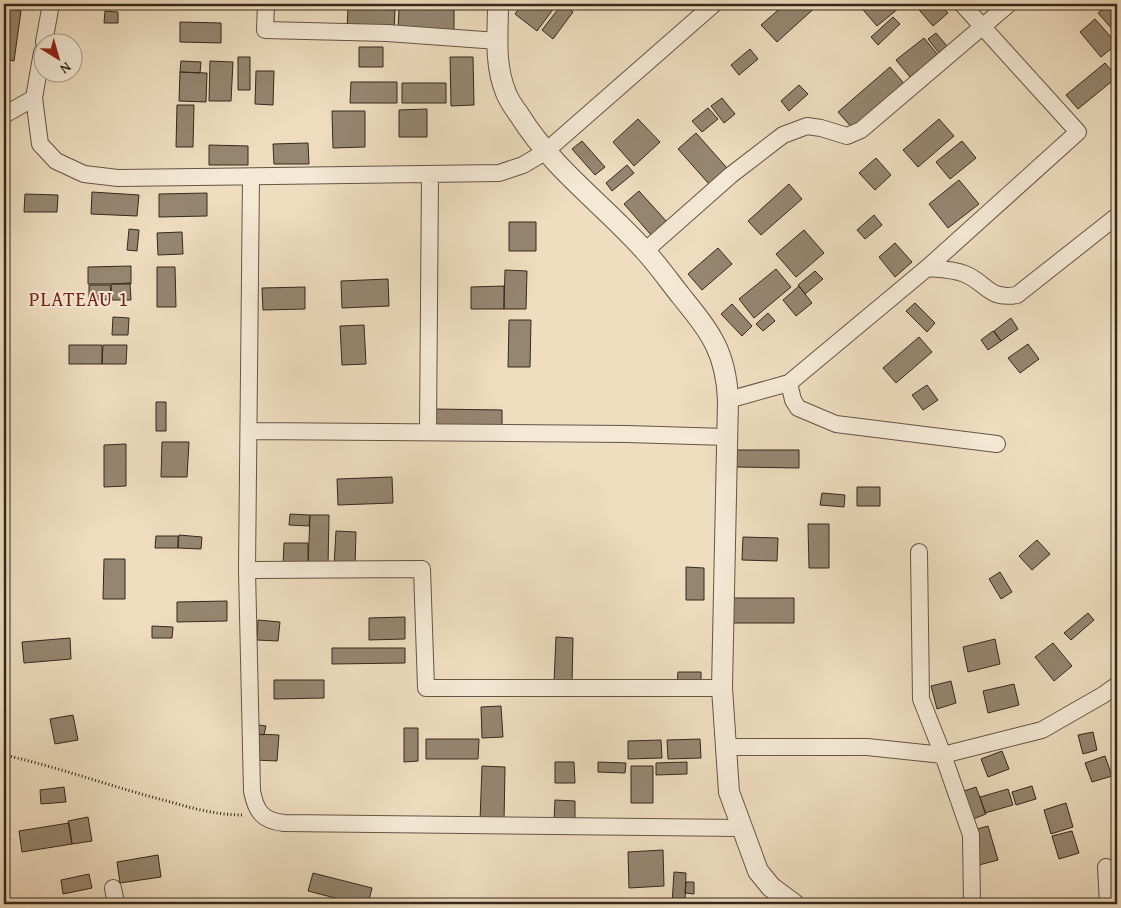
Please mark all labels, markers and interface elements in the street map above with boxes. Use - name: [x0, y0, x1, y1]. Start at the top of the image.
- north arrow: [32, 32, 82, 82]
- text: N: [56, 58, 76, 80]
- district label: PLATEAU 1: [29, 284, 129, 313]

